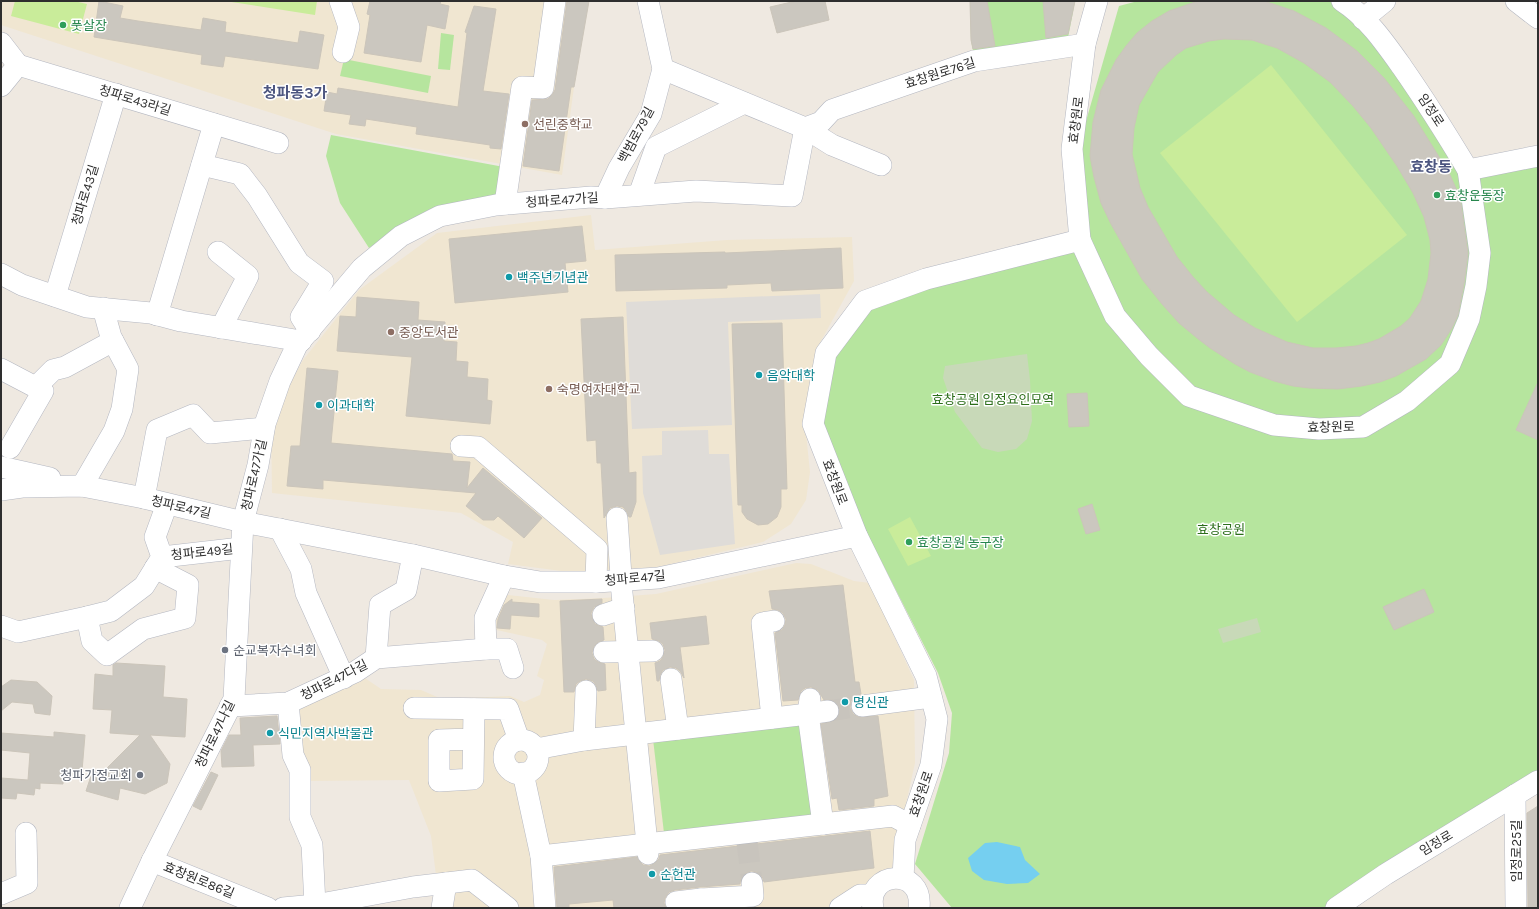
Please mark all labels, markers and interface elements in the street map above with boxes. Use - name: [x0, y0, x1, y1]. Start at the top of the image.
- place label: 풋살장: [71, 18, 107, 33]
- marker: 풋살장: [58, 20, 68, 30]
- street label: 효창원로76길: [903, 55, 977, 91]
- street label: 청파로43라길: [97, 82, 173, 118]
- district label: 청파동3가: [263, 84, 327, 102]
- street label: 임정로: [1415, 91, 1447, 129]
- street label: 효창원로: [1066, 95, 1086, 145]
- street label: 백범로79길: [615, 104, 657, 166]
- place label: 선린중학교: [533, 117, 593, 132]
- marker: 선린중학교: [520, 119, 530, 129]
- district label: 효창동: [1410, 158, 1452, 176]
- street label: 청파로43길: [69, 163, 101, 227]
- place label: 효창운동장: [1445, 188, 1505, 203]
- street label: 청파로47가길: [525, 190, 599, 210]
- marker: 효창운동장: [1432, 190, 1442, 200]
- place label: 백주년기념관: [517, 270, 589, 285]
- marker: 백주년기념관: [504, 272, 514, 282]
- place label: 중앙도서관: [399, 325, 459, 340]
- marker: 중앙도서관: [386, 327, 396, 337]
- place label: 음악대학: [767, 368, 815, 383]
- marker: 음악대학: [754, 370, 764, 380]
- place label: 숙명여자대학교: [557, 382, 641, 397]
- marker: 숙명여자대학교: [544, 384, 554, 394]
- park label: 효창공원 임정요인묘역: [932, 392, 1054, 407]
- place label: 이과대학: [327, 398, 375, 413]
- marker: 이과대학: [314, 400, 324, 410]
- street label: 효창원로: [1307, 419, 1355, 435]
- street label: 청파로47가길: [238, 438, 270, 512]
- street label: 효창원로: [819, 457, 851, 507]
- street label: 청파로47길: [149, 493, 213, 521]
- park label: 효창공원: [1197, 522, 1245, 537]
- place label: 효창공원 농구장: [917, 535, 1004, 550]
- marker: 효창공원 농구장: [904, 537, 914, 547]
- street label: 청파로49길: [170, 541, 234, 563]
- street label: 청파로47길: [604, 568, 666, 588]
- place label: 순교복자수녀회: [233, 643, 317, 658]
- marker: 순교복자수녀회: [220, 645, 230, 655]
- street label: 청파로47다길: [298, 657, 370, 703]
- place label: 명신관: [853, 695, 889, 710]
- marker: 명신관: [840, 697, 850, 707]
- street label: 청파로47나길: [192, 698, 238, 770]
- place label: 식민지역사박물관: [278, 726, 374, 741]
- marker: 식민지역사박물관: [265, 728, 275, 738]
- place label: 청파가정교회: [60, 768, 132, 783]
- street label: 효창원로: [906, 769, 936, 819]
- marker: 청파가정교회: [135, 770, 145, 780]
- street label: 임정로25길: [1509, 820, 1524, 882]
- street label: 임정로: [1417, 827, 1455, 859]
- street label: 효창원로86길: [161, 859, 237, 901]
- place label: 순헌관: [660, 867, 696, 882]
- marker: 순헌관: [647, 869, 657, 879]

